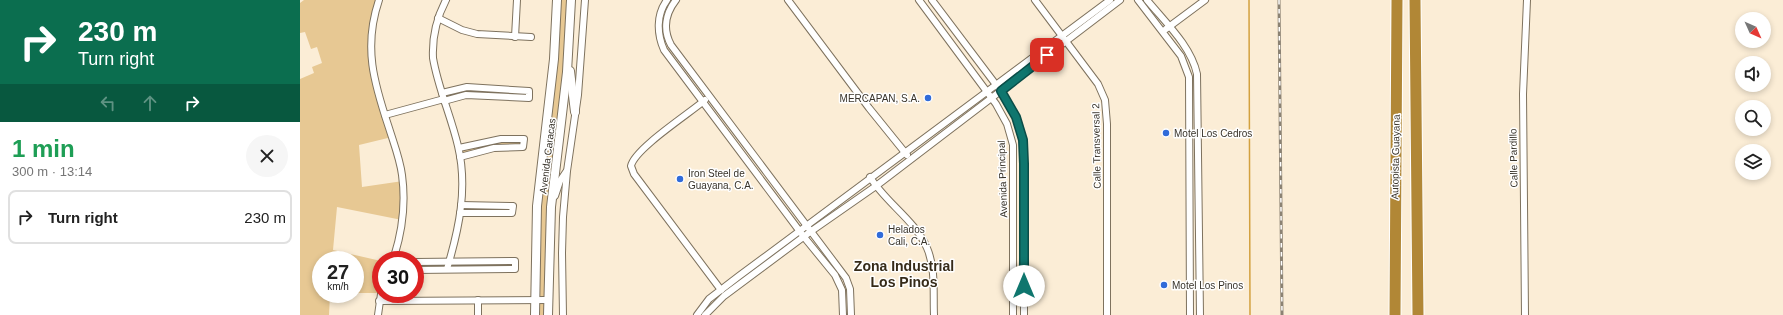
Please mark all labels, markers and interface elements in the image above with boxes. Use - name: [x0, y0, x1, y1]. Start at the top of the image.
- north arrow: [1735, 12, 1771, 48]
- map controls: [1735, 12, 1771, 180]
- icon: right: [12, 16, 64, 68]
- text: 230 m: [78, 16, 157, 47]
- pin: [1030, 38, 1064, 72]
- icon: arrive: [1036, 44, 1058, 66]
- text: Turn right: [78, 49, 154, 69]
- button: sound: [1735, 56, 1771, 92]
- icon: left: [97, 92, 119, 114]
- icon: ahead: [139, 92, 161, 114]
- icon: right: [181, 92, 203, 114]
- place label: MERCAPAN, S.A.: [840, 93, 920, 104]
- marker: MERCAPAN, S.A.: [923, 93, 933, 103]
- button: search: [1735, 100, 1771, 136]
- street label: Calle Transversal 2: [1090, 103, 1103, 189]
- street label: Autopista Guayana: [1389, 114, 1402, 200]
- street label: Avenida Caracas: [537, 118, 558, 194]
- marker: Motel Los Cedros: [1161, 128, 1171, 138]
- place label: Motel Los Cedros: [1174, 128, 1252, 139]
- street label: Calle Pardillo: [1507, 128, 1520, 188]
- text: 1 min: [12, 135, 75, 162]
- button: close: [246, 135, 288, 177]
- street label: Avenida Principal: [996, 140, 1009, 218]
- button: layers: [1735, 144, 1771, 180]
- text: 300 m · 13:14: [12, 164, 92, 179]
- place label: Iron Steel de Guayana, C.A.: [688, 168, 754, 191]
- marker: Iron Steel de Guayana, C.A.: [675, 174, 685, 184]
- icon: right: [14, 206, 36, 228]
- text: Turn right: [48, 209, 118, 226]
- text: 230 m: [244, 209, 286, 226]
- place label: Helados Cali, C.A.: [888, 224, 930, 247]
- marker: Helados Cali, C.A.: [875, 230, 885, 240]
- speed limit sign: 30: [372, 251, 424, 303]
- district label: Zona Industrial Los Pinos: [854, 258, 954, 290]
- text: 27: [327, 261, 349, 283]
- position arrow: [1003, 265, 1045, 307]
- marker: Motel Los Pinos: [1159, 280, 1169, 290]
- place label: Motel Los Pinos: [1172, 280, 1243, 291]
- text: km/h: [327, 281, 349, 292]

